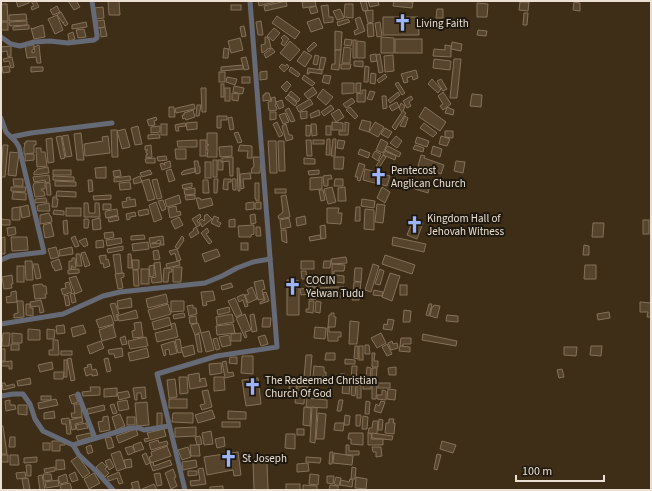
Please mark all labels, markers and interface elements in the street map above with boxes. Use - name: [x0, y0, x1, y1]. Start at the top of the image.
- church icon: Living Faith: [393, 13, 413, 33]
- place label: Living Faith: [416, 16, 469, 31]
- place label: Pentecost Anglican Church: [391, 163, 466, 191]
- church icon: Pentecost Anglican Church: [368, 166, 388, 186]
- place label: Kingdom Hall of Jehovah Witness: [427, 211, 504, 239]
- church icon: Kingdom Hall of Jehovah Witness: [404, 214, 424, 234]
- place label: COCIN Yelwan Tudu: [305, 273, 364, 301]
- church icon: COCIN Yelwan Tudu: [283, 276, 303, 296]
- place label: The Redeemed Christian Church Of God: [265, 373, 377, 401]
- church icon: The Redeemed Christian Church Of God: [242, 376, 262, 396]
- church icon: St Joseph: [219, 448, 239, 468]
- place label: St Joseph: [242, 451, 287, 466]
- scale bar: [516, 457, 604, 483]
- text: 100 m: [522, 463, 552, 480]

